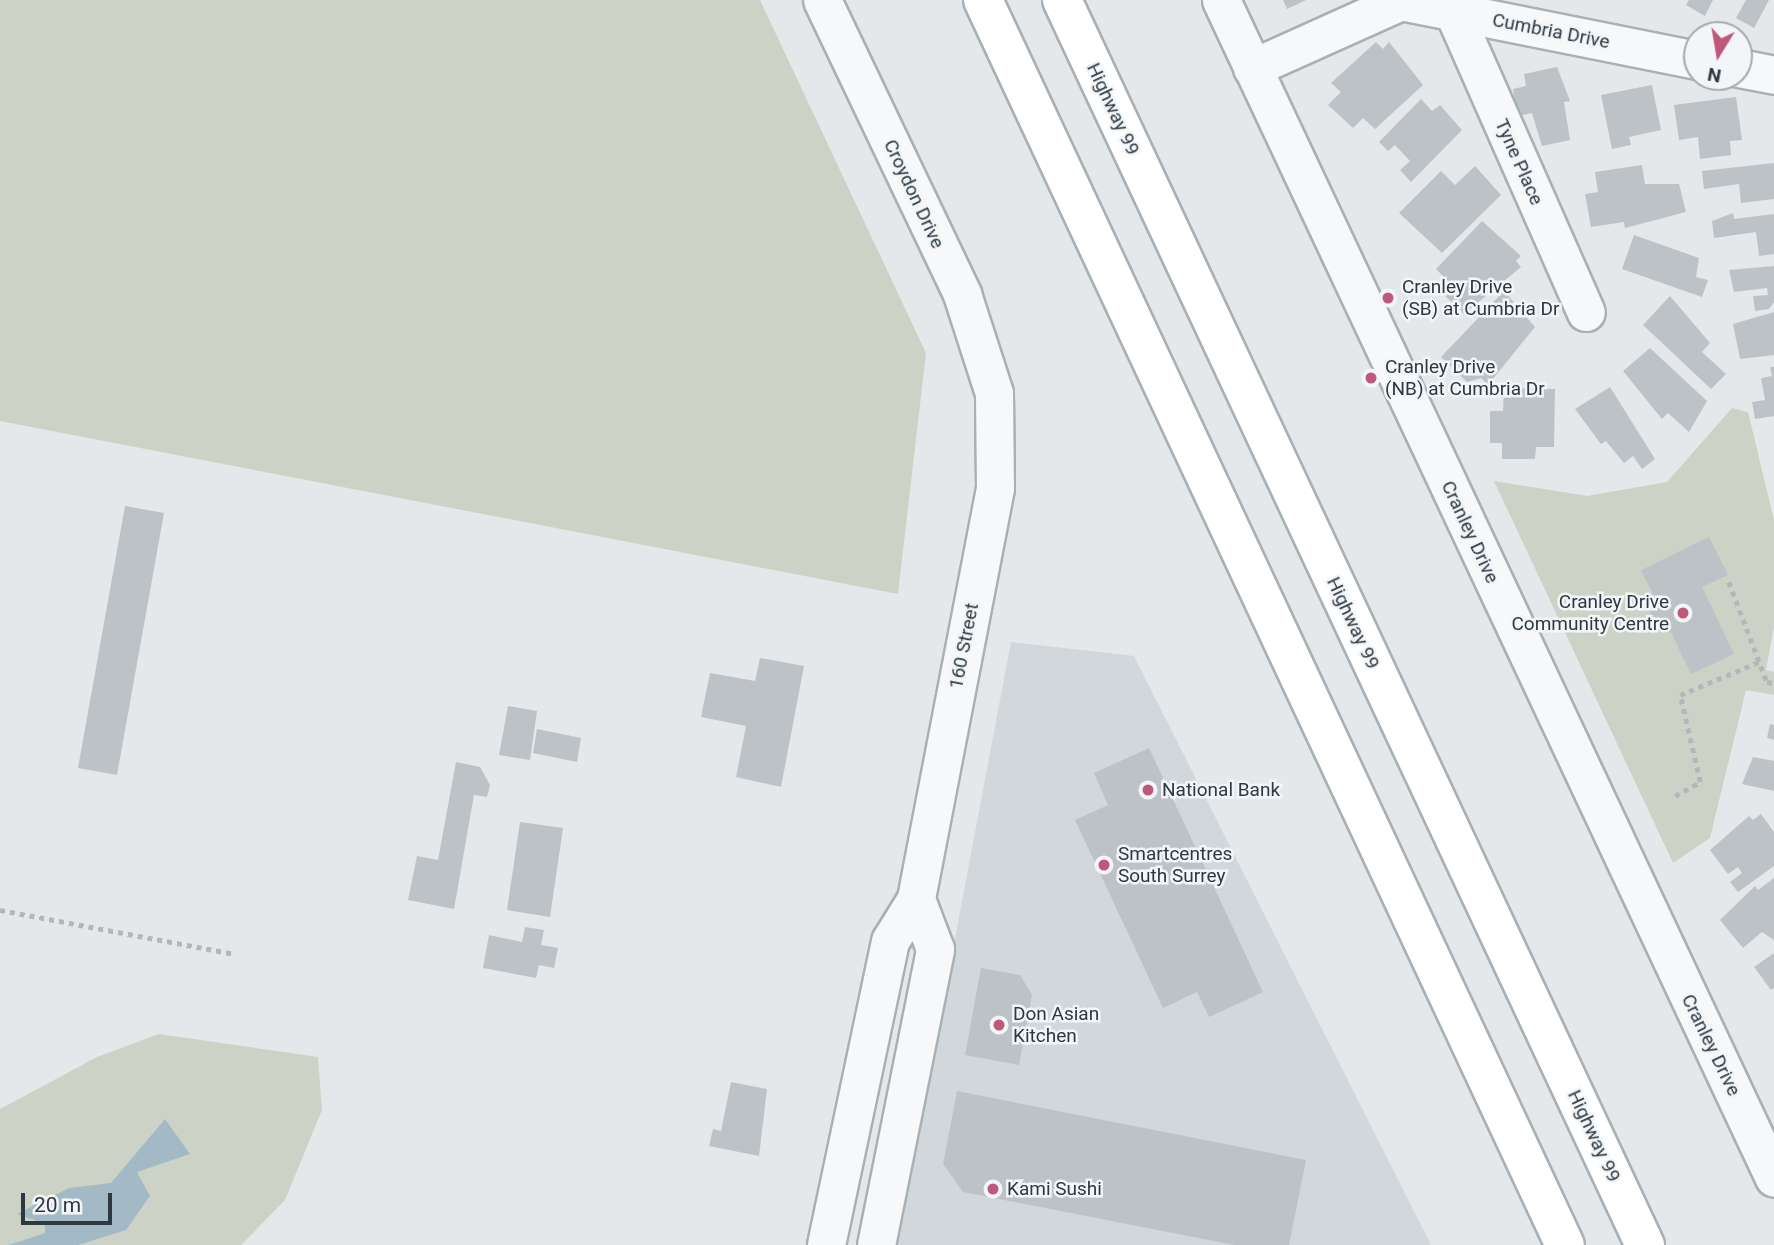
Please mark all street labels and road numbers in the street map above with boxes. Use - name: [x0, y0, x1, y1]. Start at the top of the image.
- street label: Cumbria Drive: [1490, 8, 1612, 54]
- street label: Highway 99: [1082, 59, 1144, 159]
- street label: Tyne Place: [1490, 115, 1548, 209]
- street label: Croydon Drive: [879, 136, 949, 252]
- street label: Cranley Drive: [1436, 477, 1504, 587]
- street label: Highway 99: [1322, 573, 1384, 673]
- street label: 160 Street: [945, 601, 983, 691]
- street label: Cranley Drive: [1677, 990, 1745, 1100]
- street label: Highway 99: [1563, 1086, 1625, 1186]

